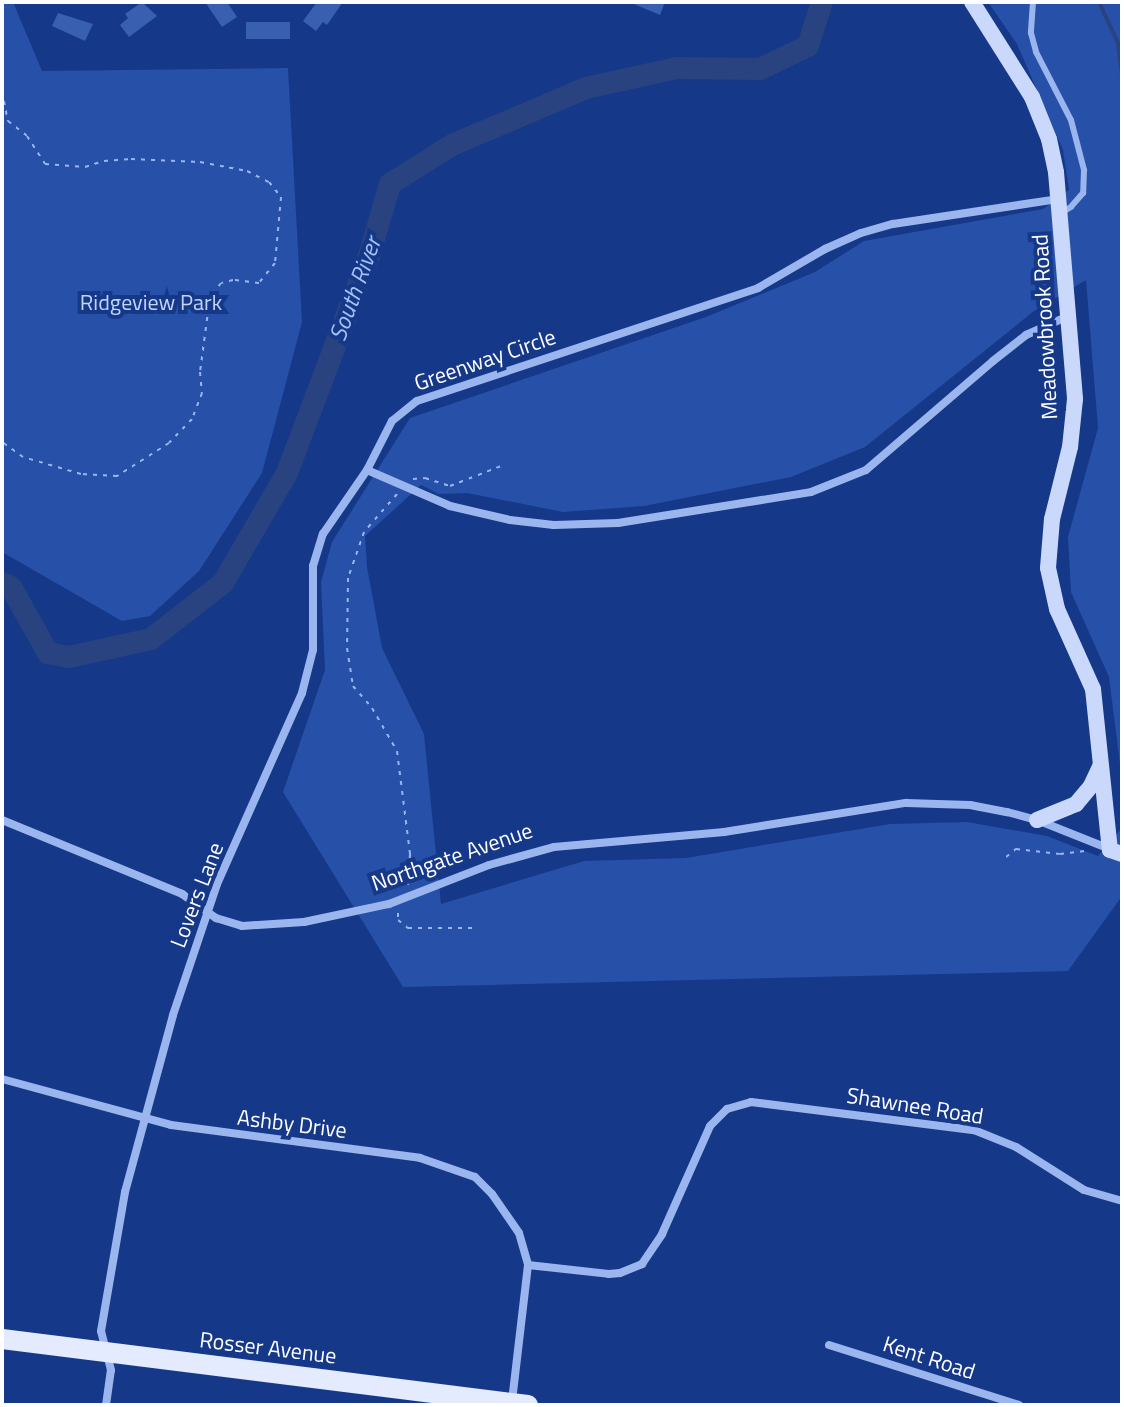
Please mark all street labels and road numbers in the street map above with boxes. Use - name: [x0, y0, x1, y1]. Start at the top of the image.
- street label: Meadowbrook Road: [1027, 234, 1063, 420]
- street label: Greenway Circle: [411, 323, 559, 397]
- street label: Northgate Avenue: [368, 817, 536, 897]
- street label: Lovers Lane: [165, 839, 229, 951]
- street label: Shawnee Road: [845, 1082, 985, 1130]
- street label: Ashby Drive: [236, 1104, 348, 1144]
- street label: Rosser Avenue: [198, 1327, 338, 1369]
- street label: Kent Road: [880, 1331, 978, 1385]

